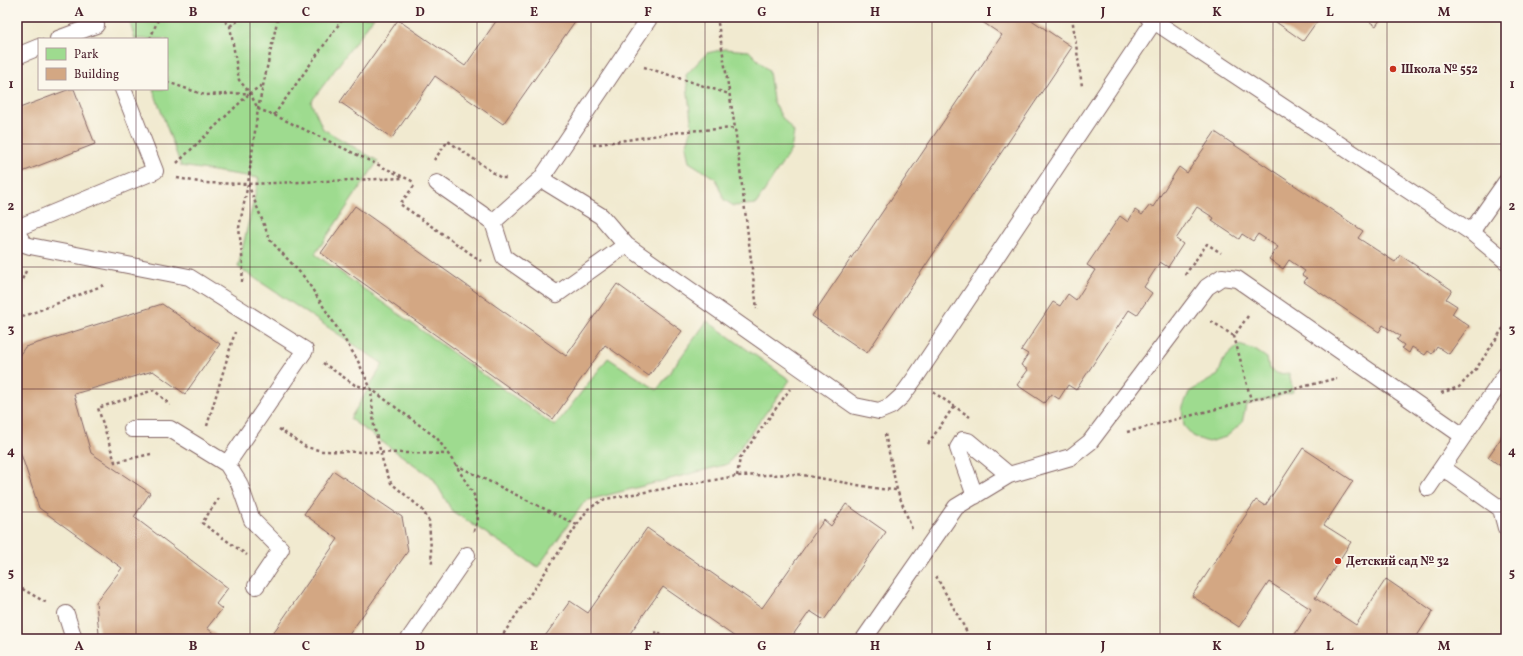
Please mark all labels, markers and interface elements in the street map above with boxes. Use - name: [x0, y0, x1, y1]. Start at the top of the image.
- text: A: [74, 4, 84, 22]
- text: B: [189, 4, 198, 22]
- text: C: [302, 4, 310, 22]
- text: D: [415, 4, 425, 22]
- text: E: [530, 4, 538, 22]
- text: F: [644, 4, 652, 22]
- text: G: [757, 4, 767, 22]
- text: H: [870, 4, 880, 22]
- text: I: [987, 4, 992, 22]
- text: J: [1100, 4, 1106, 22]
- text: K: [1212, 4, 1222, 22]
- text: L: [1326, 4, 1334, 22]
- text: M: [1438, 4, 1451, 22]
- legend: [38, 38, 168, 90]
- text: Park: [74, 47, 99, 63]
- place label: Школа № 552: [1401, 62, 1478, 78]
- marker: Школа № 552: [1388, 64, 1398, 74]
- text: Building: [74, 67, 119, 83]
- text: 1: [8, 76, 14, 94]
- text: 1: [1509, 76, 1515, 94]
- text: 2: [8, 198, 15, 216]
- text: 2: [1509, 198, 1516, 216]
- text: 3: [8, 321, 15, 339]
- text: 3: [1509, 321, 1516, 339]
- text: 4: [7, 443, 15, 461]
- text: 4: [1508, 443, 1516, 461]
- place label: Детский сад № 32: [1346, 554, 1449, 570]
- marker: Детский сад № 32: [1333, 556, 1343, 566]
- text: 5: [8, 565, 14, 583]
- text: 5: [1509, 565, 1515, 583]
- text: A: [74, 638, 84, 656]
- text: B: [189, 638, 198, 656]
- text: C: [302, 638, 310, 656]
- text: D: [415, 638, 425, 656]
- text: E: [530, 638, 538, 656]
- text: F: [644, 638, 652, 656]
- text: G: [757, 638, 767, 656]
- text: H: [870, 638, 880, 656]
- text: I: [987, 638, 992, 656]
- text: J: [1100, 638, 1106, 656]
- text: K: [1212, 638, 1222, 656]
- text: L: [1326, 638, 1334, 656]
- text: M: [1438, 638, 1451, 656]

